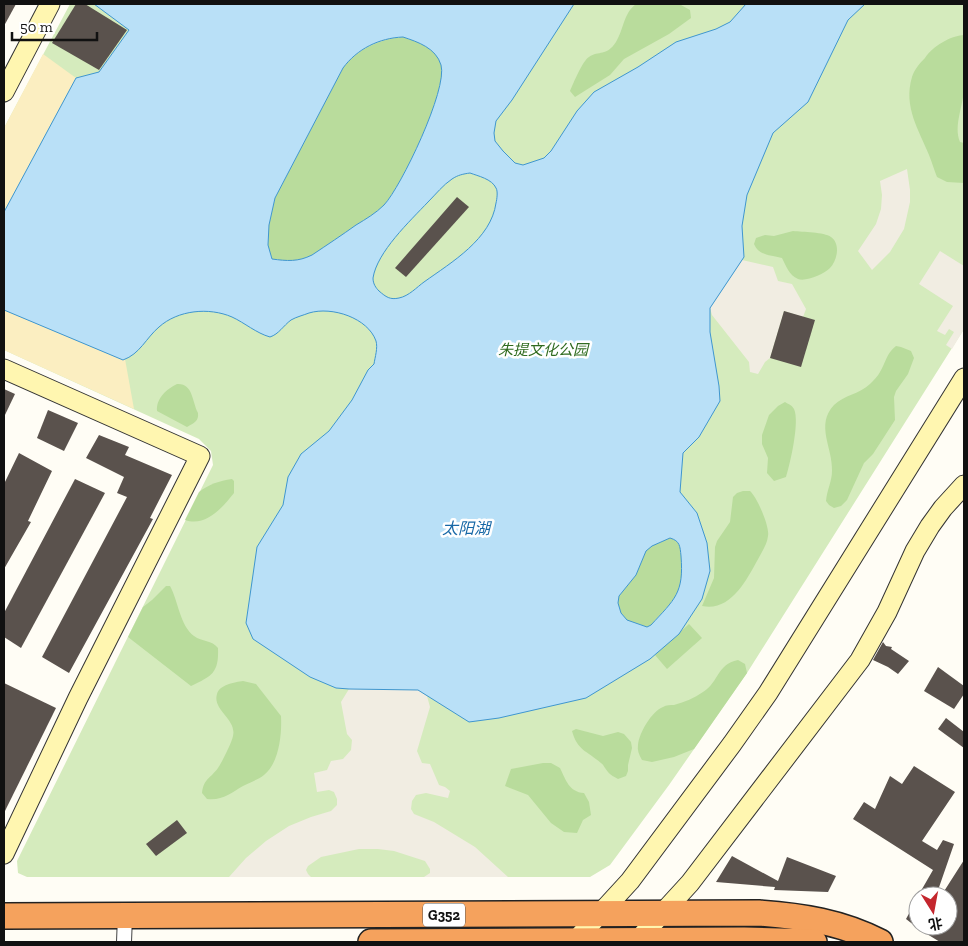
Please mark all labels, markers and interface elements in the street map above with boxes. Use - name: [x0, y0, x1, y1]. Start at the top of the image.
- scale bar: [12, 10, 98, 42]
- text: 50 m: [20, 18, 53, 36]
- park label: 朱提文化公园: [498, 341, 590, 359]
- water label: 太阳湖: [442, 519, 493, 538]
- north arrow: [908, 886, 958, 936]
- road number: G352: [423, 904, 465, 926]
- text: 北: [927, 914, 944, 933]

